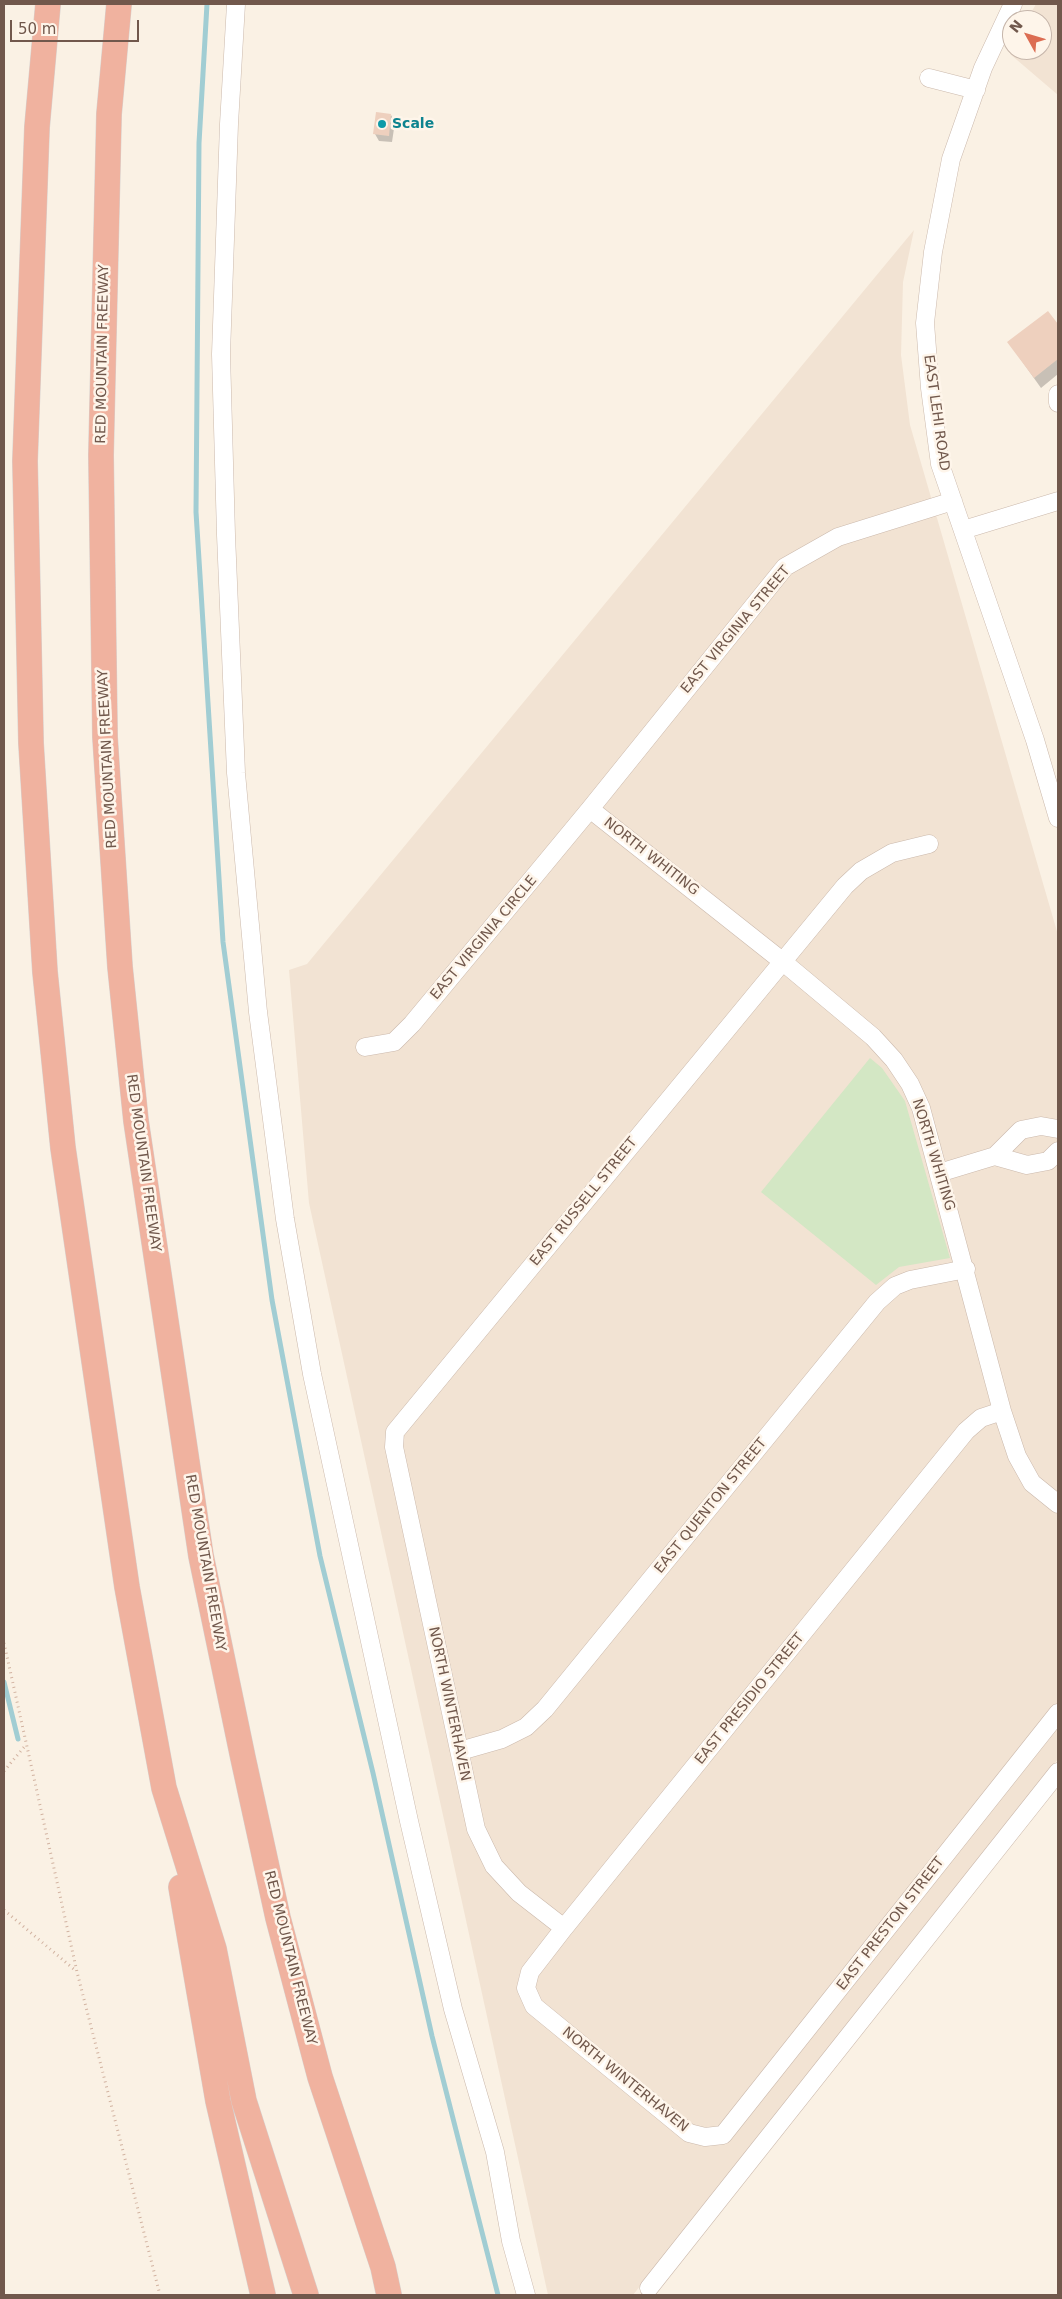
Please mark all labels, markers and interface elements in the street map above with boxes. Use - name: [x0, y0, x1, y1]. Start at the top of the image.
- scale bar: [12, 10, 141, 42]
- north arrow: [1002, 10, 1052, 60]
- text: N: [1006, 17, 1026, 36]
- text: 50 m: [18, 20, 56, 38]
- place label: Scale: [392, 116, 434, 132]
- marker: Scale: [376, 118, 388, 130]
- street label: RED MOUNTAIN FREEWAY: [93, 264, 113, 444]
- street label: EAST LEHI ROAD: [920, 354, 952, 472]
- street label: EAST VIRGINIA STREET: [678, 563, 794, 697]
- street label: RED MOUNTAIN FREEWAY: [95, 669, 121, 849]
- street label: NORTH WHITING: [600, 815, 702, 899]
- street label: EAST VIRGINIA CIRCLE: [427, 873, 541, 1003]
- street label: RED MOUNTAIN FREEWAY: [122, 1073, 164, 1253]
- street label: NORTH WHITING: [908, 1097, 958, 1213]
- street label: EAST RUSSELL STREET: [527, 1134, 641, 1270]
- street label: EAST QUENTON STREET: [651, 1435, 771, 1577]
- street label: RED MOUNTAIN FREEWAY: [181, 1473, 229, 1653]
- street label: NORTH WINTERHAVEN: [424, 1625, 474, 1783]
- street label: EAST PRESIDIO STREET: [692, 1630, 808, 1768]
- street label: EAST PRESTON STREET: [834, 1854, 948, 1994]
- street label: RED MOUNTAIN FREEWAY: [260, 1869, 320, 2047]
- street label: NORTH WINTERHAVEN: [559, 2024, 691, 2136]

